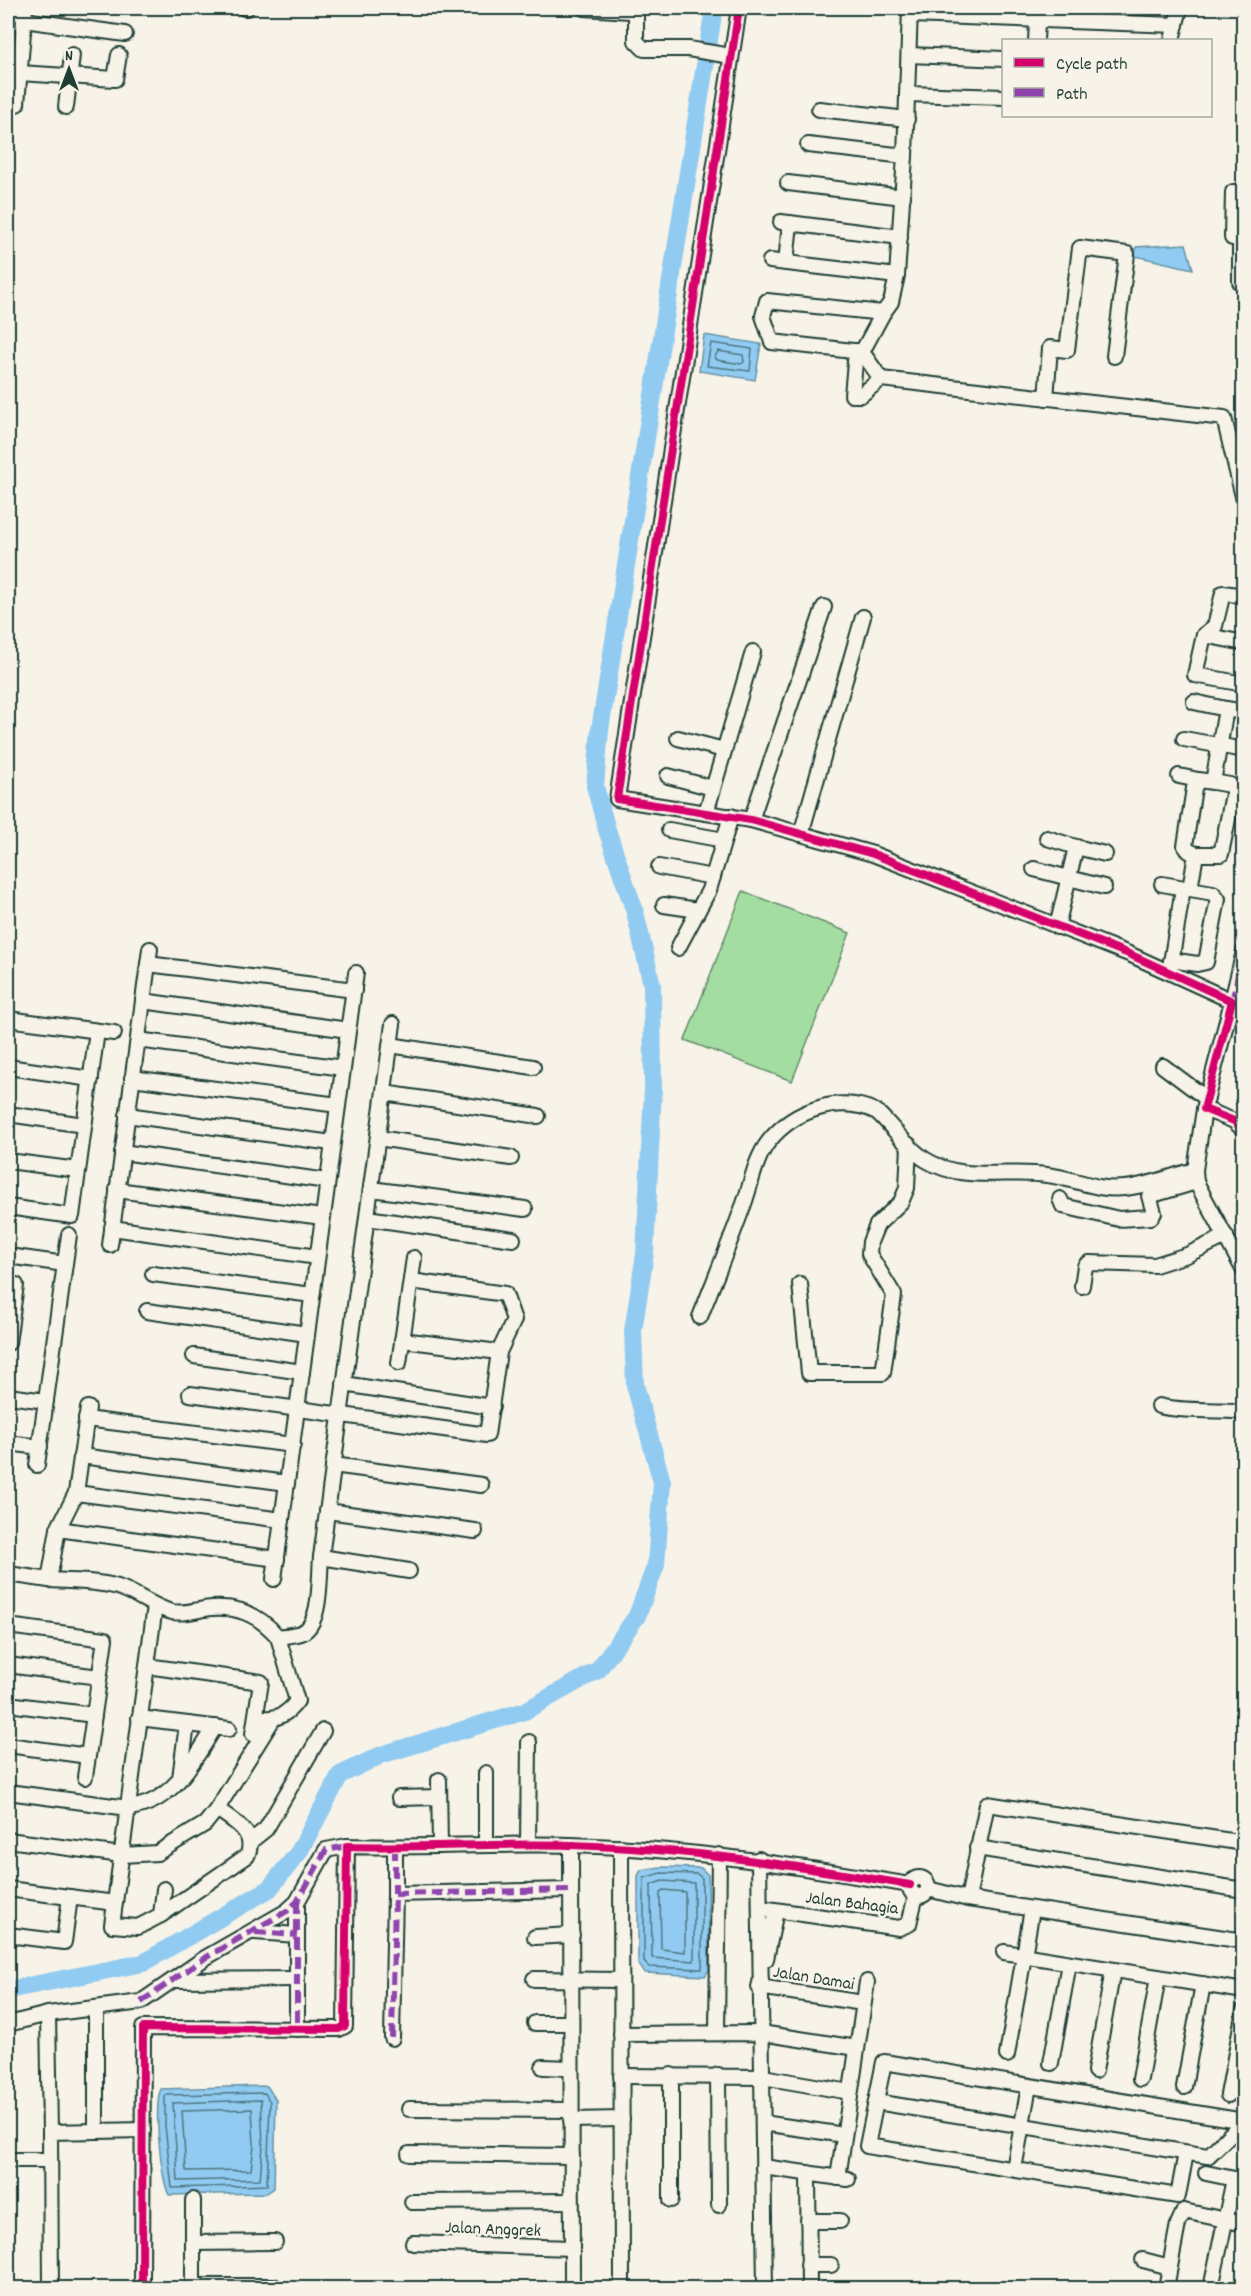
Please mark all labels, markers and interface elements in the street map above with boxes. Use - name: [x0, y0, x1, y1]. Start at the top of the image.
- north arrow: [39, 39, 99, 99]
- legend: [1002, 39, 1212, 117]
- text: N: [65, 45, 73, 68]
- text: Cycle path: [1056, 53, 1127, 78]
- text: Path: [1056, 83, 1088, 108]
- street label: Jalan Bahagia: [804, 1886, 900, 1923]
- street label: Jalan Damai: [771, 1961, 856, 1998]
- street label: Jalan Anggrek: [444, 2216, 541, 2245]

